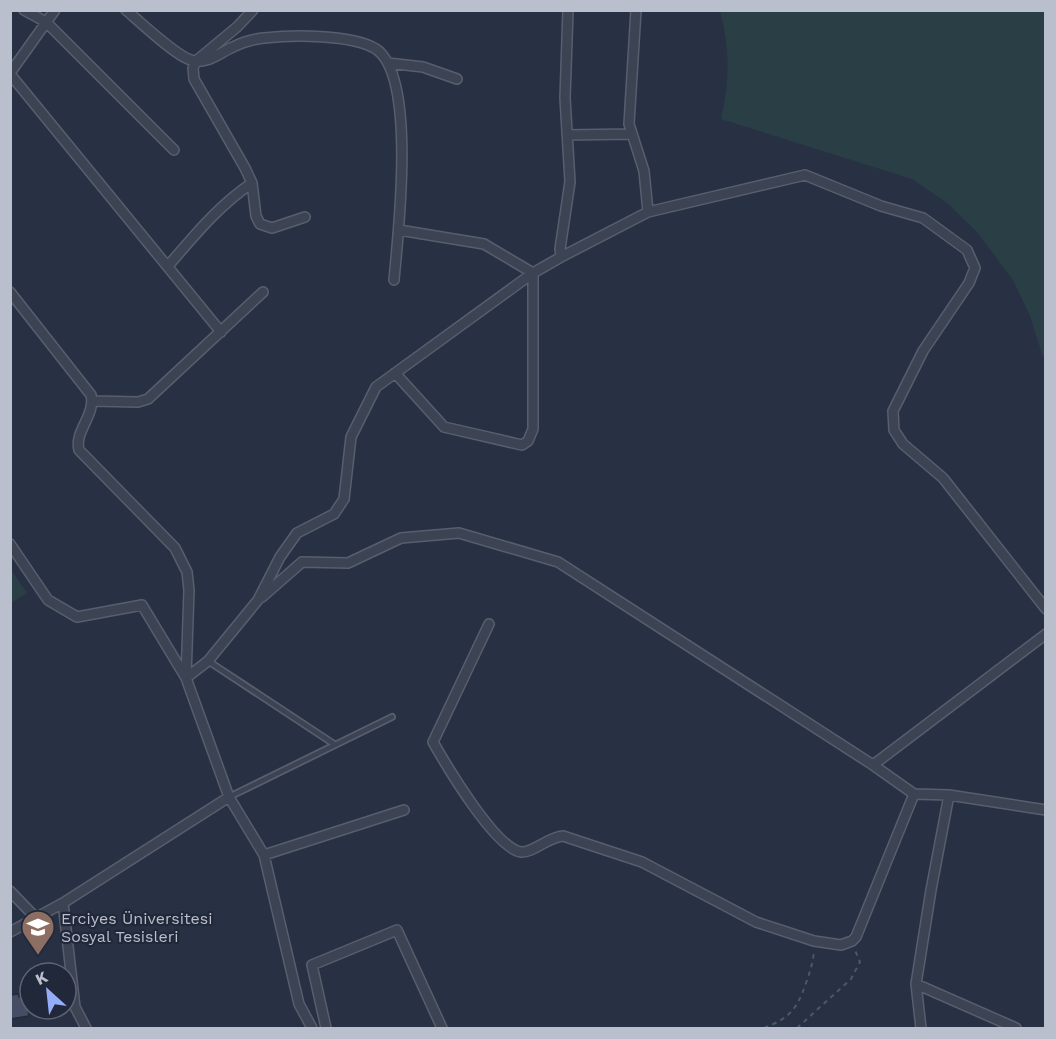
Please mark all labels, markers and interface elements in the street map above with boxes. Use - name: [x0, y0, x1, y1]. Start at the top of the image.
- school or university icon: Erciyes Üniversitesi Sosyal Tesisleri: [20, 909, 56, 956]
- place label: Erciyes Üniversitesi Sosyal Tesisleri: [61, 909, 213, 946]
- north arrow: [18, 961, 78, 1021]
- text: K: [32, 967, 51, 989]

